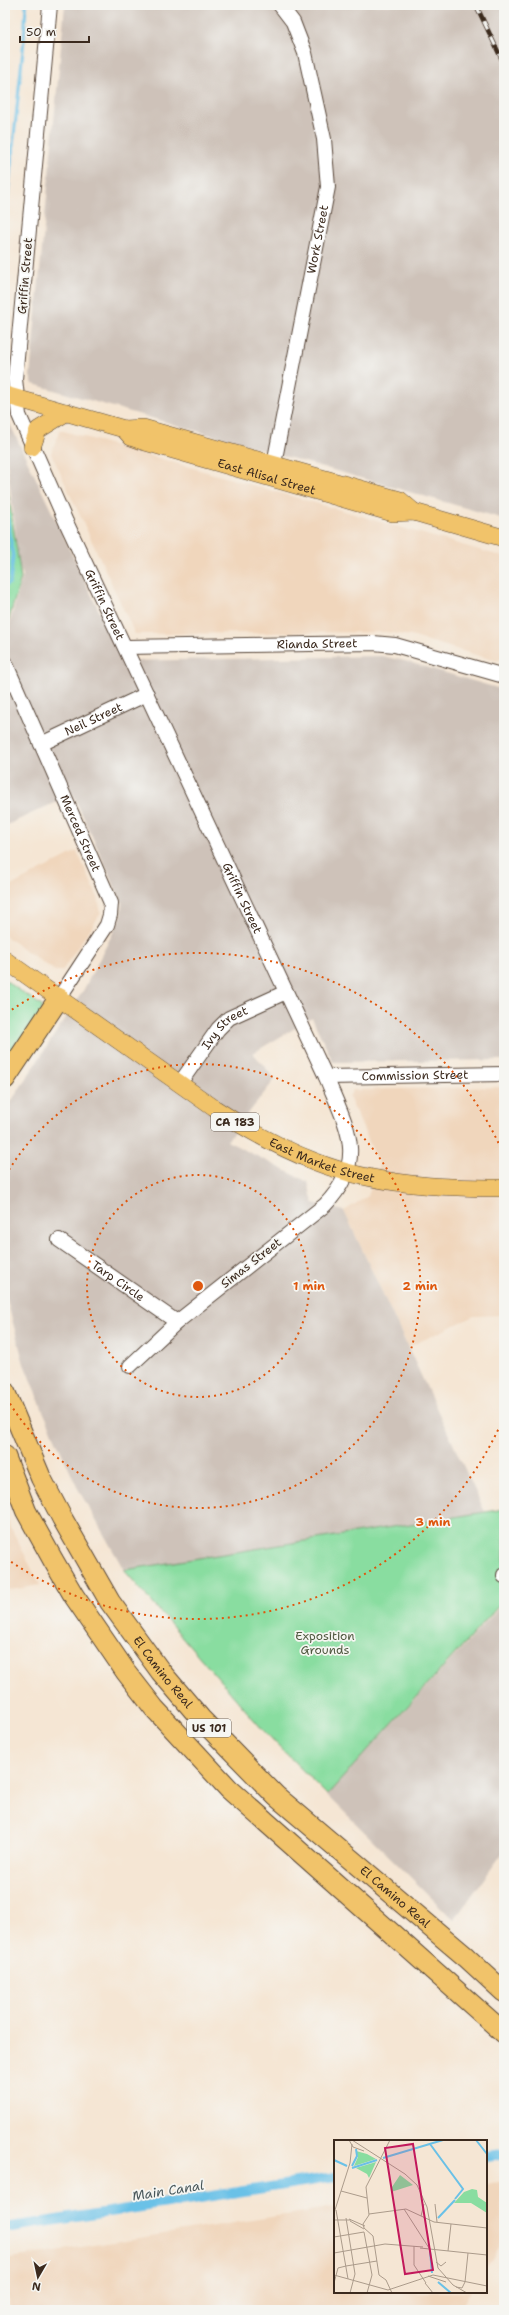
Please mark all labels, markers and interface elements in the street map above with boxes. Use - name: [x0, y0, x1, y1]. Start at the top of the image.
- scale bar: [20, 18, 89, 44]
- text: 50 m: [26, 24, 56, 40]
- street label: Work Street: [303, 204, 332, 275]
- street label: Griffin Street: [14, 237, 36, 315]
- street label: East Alisal Street: [216, 455, 318, 498]
- street label: Griffin Street: [81, 566, 128, 643]
- street label: Rianda Street: [276, 635, 357, 653]
- street label: Neil Street: [62, 699, 125, 740]
- street label: Merced Street: [56, 792, 104, 874]
- street label: Griffin Street: [219, 860, 266, 936]
- street label: Ivy Street: [198, 1002, 250, 1053]
- street label: Commission Street: [361, 1067, 468, 1084]
- road number: CA 183: [211, 1113, 259, 1131]
- street label: East Market Street: [266, 1134, 376, 1186]
- street label: Simas Street: [217, 1234, 285, 1292]
- street label: Tarp Circle: [88, 1257, 148, 1305]
- text: 1 min: [293, 1278, 325, 1294]
- text: 2 min: [403, 1278, 438, 1294]
- centre of rings: [191, 1279, 205, 1293]
- text: 3 min: [416, 1514, 451, 1530]
- park label: Exposition Grounds: [295, 1628, 355, 1658]
- street label: El Camino Real: [129, 1633, 197, 1712]
- road number: US 101: [187, 1719, 231, 1737]
- street label: El Camino Real: [356, 1862, 434, 1932]
- inset map: [334, 2140, 487, 2293]
- water label: Main Canal: [131, 2176, 205, 2205]
- north arrow: [18, 2257, 58, 2297]
- text: N: [31, 2278, 42, 2294]

